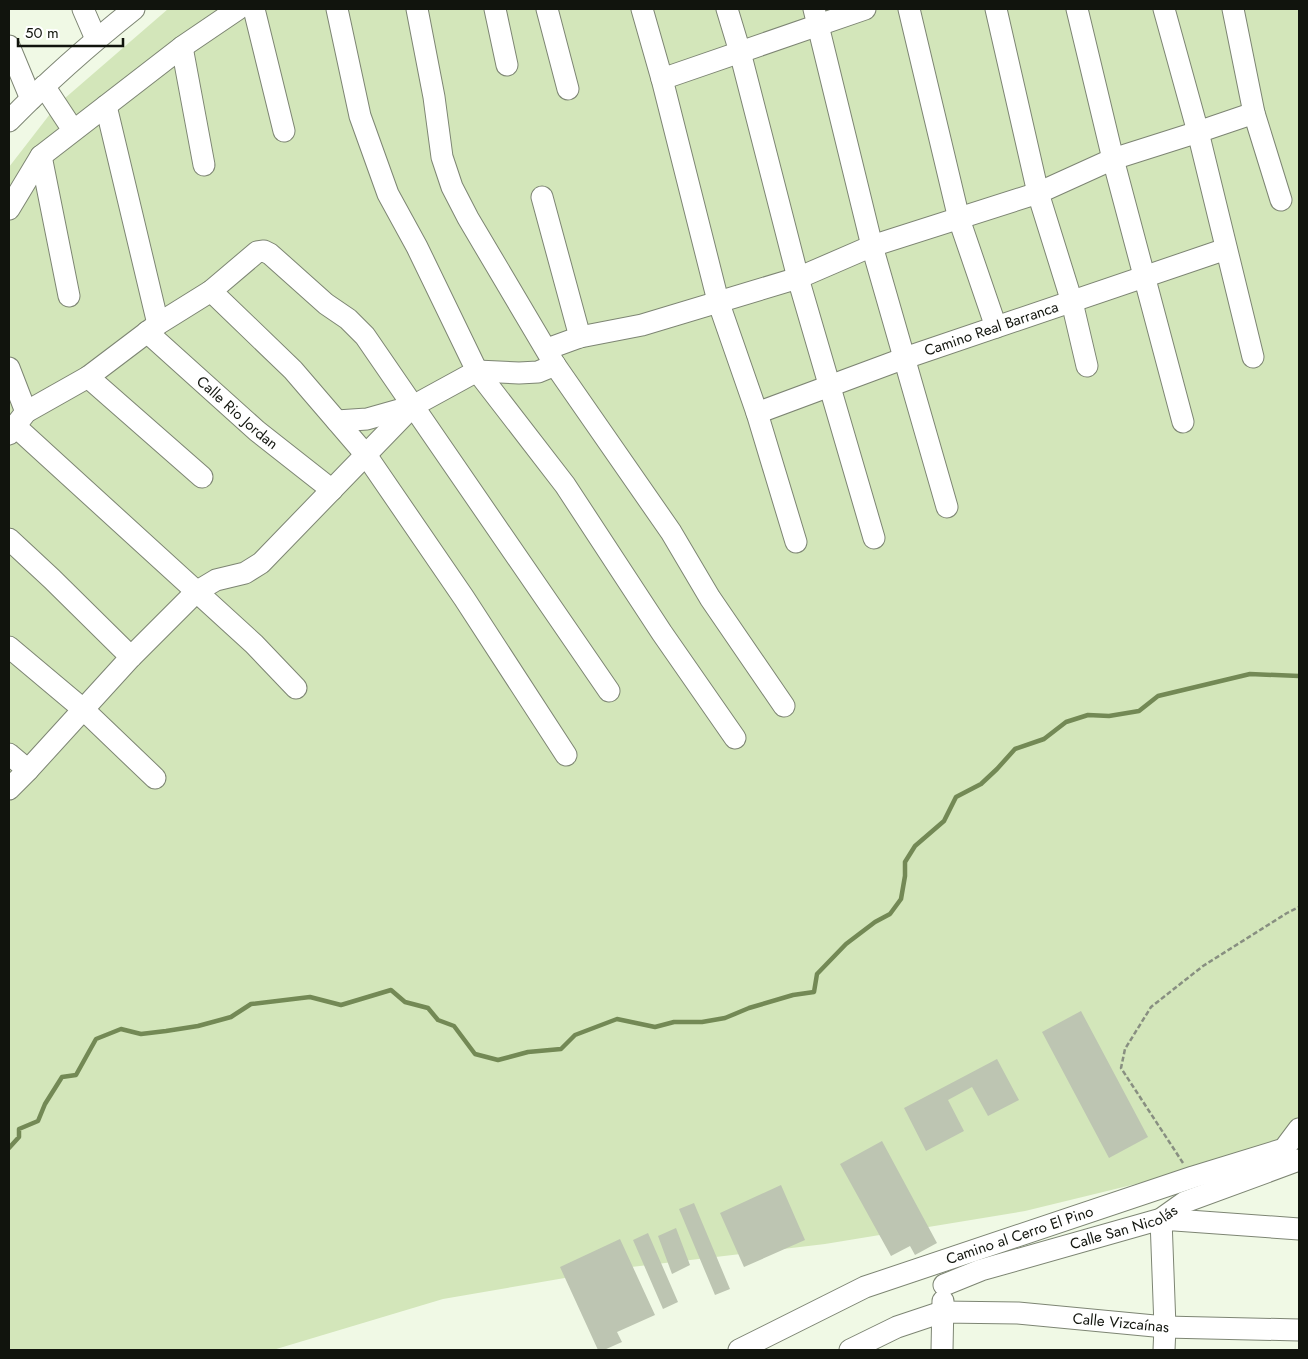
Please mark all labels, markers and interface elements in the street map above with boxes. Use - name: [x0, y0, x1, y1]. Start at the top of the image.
- scale bar: [18, 15, 122, 47]
- text: 50 m: [25, 22, 59, 44]
- street label: Camino Real Barranca: [921, 296, 1061, 362]
- street label: Calle Rio Jordan: [192, 371, 283, 455]
- street label: Camino al Cerro El Pino: [943, 1200, 1096, 1270]
- street label: Calle San Nicolás: [1067, 1200, 1182, 1255]
- street label: Calle Vizcaínas: [1072, 1307, 1169, 1338]

